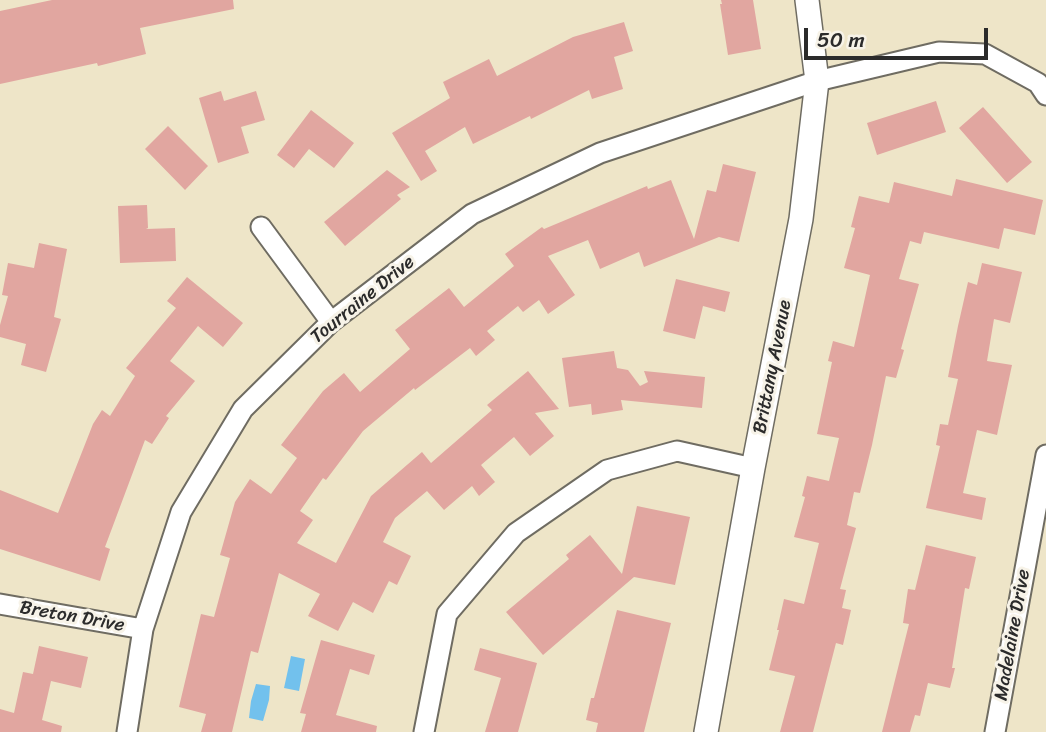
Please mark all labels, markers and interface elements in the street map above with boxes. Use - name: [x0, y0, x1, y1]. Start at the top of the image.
- scale bar: [808, 14, 992, 58]
- text: 50 m: [817, 21, 865, 59]
- street label: Tourraine Drive: [306, 251, 420, 349]
- street label: Brittany Avenue: [749, 298, 797, 436]
- street label: Madelaine Drive: [990, 568, 1036, 702]
- street label: Breton Drive: [18, 597, 126, 637]

